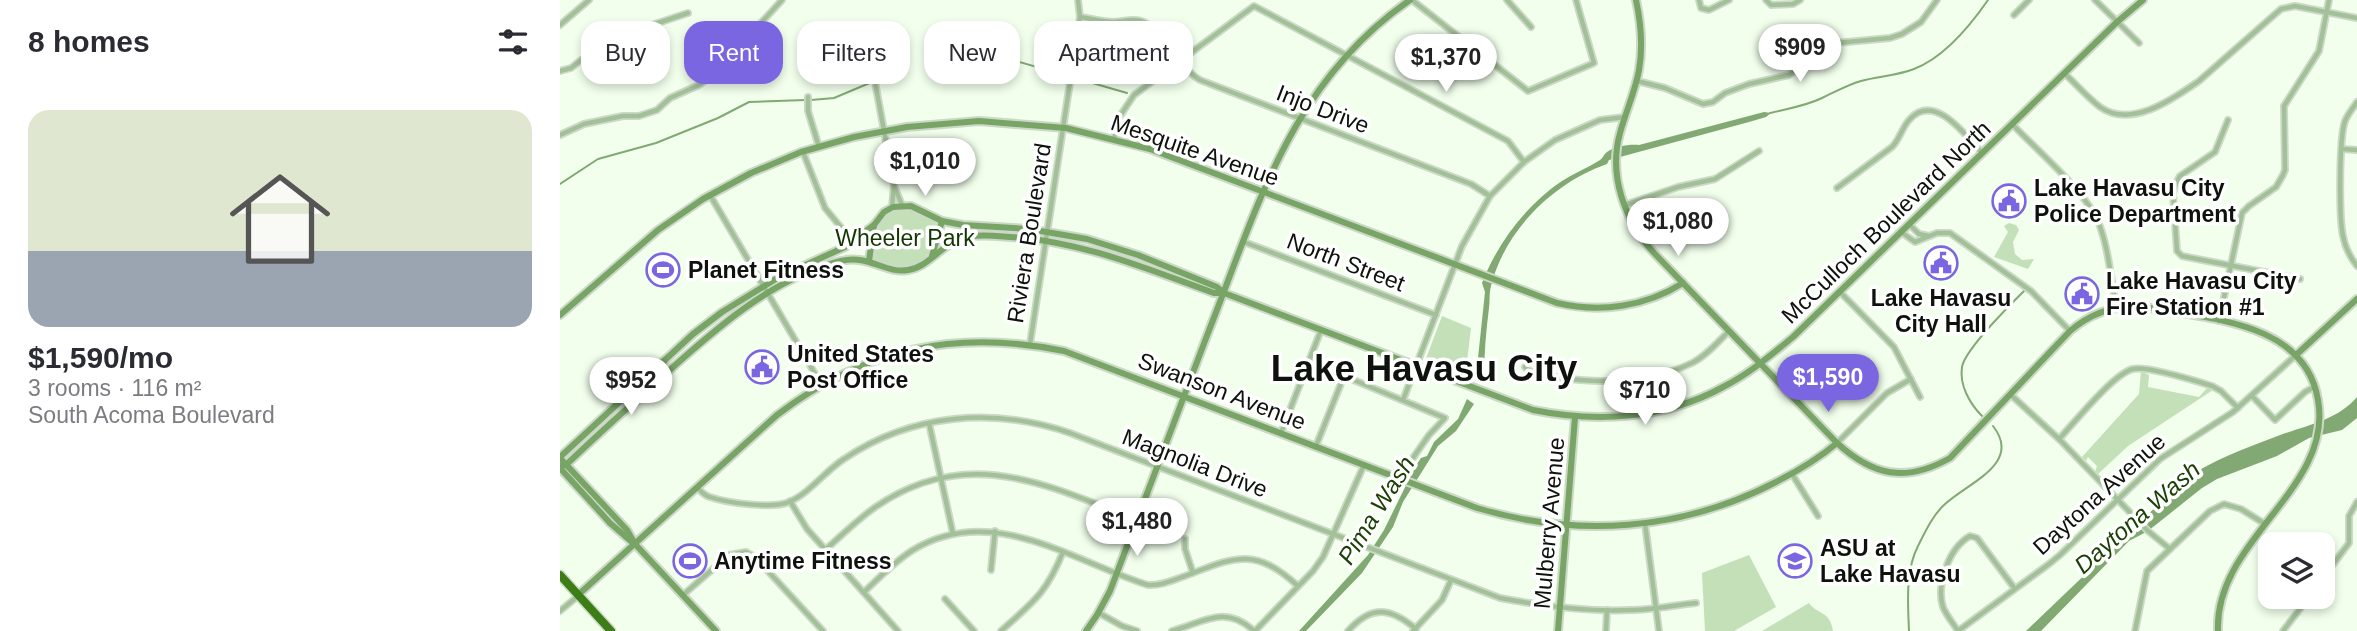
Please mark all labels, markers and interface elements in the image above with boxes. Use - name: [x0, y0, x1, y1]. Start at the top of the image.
- chip: Buy: [581, 21, 670, 84]
- chip: Rent: [684, 21, 783, 84]
- chip: Filters: [797, 21, 910, 84]
- chip: New: [924, 21, 1020, 84]
- chip: Apartment: [1034, 21, 1193, 84]
- icon: filters: [494, 23, 532, 61]
- pin: $909: [1759, 24, 1841, 84]
- text: 8 homes: [28, 25, 150, 58]
- pin: $1,370: [1389, 34, 1503, 94]
- text: $909: [1774, 34, 1826, 60]
- text: $1,370: [1411, 44, 1481, 70]
- street label: Injo Drive: [1273, 79, 1373, 139]
- street label: Mesquite Avenue: [1108, 109, 1282, 191]
- street label: McCulloch Boulevard North: [1776, 115, 1996, 329]
- pin: $1,010: [868, 138, 982, 198]
- street label: Riviera Boulevard: [1002, 141, 1056, 325]
- text: $1,010: [890, 148, 960, 174]
- icon: home: [217, 156, 343, 282]
- place label: Lake Havasu City Police Department: [2034, 175, 2236, 227]
- public building icon: Lake Havasu City Police Department: [1990, 182, 2028, 220]
- pin: $1,080: [1621, 198, 1735, 258]
- text: $1,080: [1643, 208, 1713, 234]
- park label: Wheeler Park: [835, 225, 975, 251]
- street label: North Street: [1283, 228, 1409, 297]
- public building icon: Lake Havasu City Hall: [1922, 244, 1960, 282]
- sports icon: Planet Fitness: [644, 251, 682, 289]
- place label: Planet Fitness: [688, 257, 844, 283]
- place label: Lake Havasu City Fire Station #1: [2106, 268, 2297, 320]
- public building icon: Lake Havasu City Fire Station #1: [2063, 275, 2101, 313]
- place label: Lake Havasu City Hall: [1871, 285, 2011, 337]
- text: $1,590/mo: [28, 341, 173, 374]
- place label: United States Post Office: [787, 341, 934, 393]
- street label: Swanson Avenue: [1135, 347, 1309, 435]
- public building icon: United States Post Office: [743, 348, 781, 386]
- district label: Lake Havasu City: [1271, 348, 1578, 389]
- pin: $1,590: [1771, 354, 1885, 414]
- pin: $952: [590, 358, 672, 417]
- text: $1,590: [1793, 364, 1863, 390]
- text: $952: [605, 367, 657, 393]
- pin: $710: [1604, 368, 1686, 427]
- text: 3 rooms · 116 m²: [28, 375, 201, 401]
- text: $710: [1619, 377, 1671, 403]
- text: South Acoma Boulevard: [28, 402, 275, 428]
- street label: Magnolia Drive: [1119, 423, 1271, 503]
- street label: Daytona Avenue: [2028, 428, 2170, 560]
- street label: Mulberry Avenue: [1529, 436, 1569, 610]
- water label: Pima Wash: [1332, 451, 1420, 569]
- water label: Daytona Wash: [2069, 455, 2205, 579]
- pin: $1,480: [1080, 498, 1194, 558]
- text: $1,480: [1102, 508, 1172, 534]
- map controls: [2258, 532, 2335, 609]
- button: layers: [2258, 532, 2335, 609]
- place label: ASU at Lake Havasu: [1820, 535, 1961, 587]
- sports icon: Anytime Fitness: [671, 542, 709, 580]
- school or university icon: ASU at Lake Havasu: [1776, 542, 1814, 580]
- place label: Anytime Fitness: [714, 548, 892, 574]

